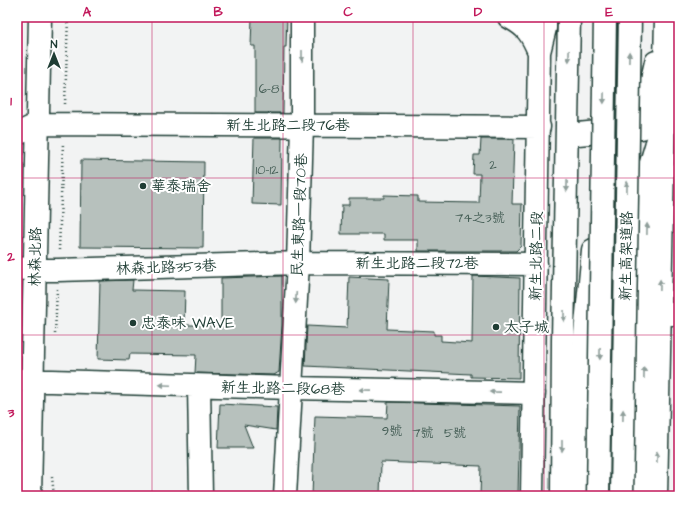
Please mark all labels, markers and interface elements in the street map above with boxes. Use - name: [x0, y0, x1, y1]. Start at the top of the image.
- text: A: [83, 3, 92, 21]
- text: B: [213, 3, 223, 21]
- text: C: [343, 3, 353, 21]
- text: D: [474, 3, 483, 21]
- text: E: [605, 3, 613, 21]
- north arrow: [34, 34, 74, 74]
- text: N: [51, 37, 58, 52]
- one-way arrow: [299, 50, 305, 63]
- one-way arrow: [565, 50, 572, 62]
- one-way arrow: [626, 50, 632, 63]
- house number: 6-8: [259, 80, 280, 98]
- text: 1: [10, 92, 12, 110]
- one-way arrow: [600, 92, 607, 104]
- street label: 新生北路二段76巷: [226, 115, 350, 136]
- street label: 民生東路一段70巷: [287, 153, 312, 277]
- house number: 2: [489, 156, 497, 174]
- house number: 10-12: [255, 161, 279, 179]
- place label: 華泰瑞舍: [151, 176, 211, 197]
- one-way arrow: [563, 180, 570, 192]
- one-way arrow: [624, 180, 630, 193]
- marker: 華泰瑞舍: [138, 181, 148, 191]
- house number: 74之3號: [455, 209, 505, 227]
- street label: 新生北路二段: [525, 211, 548, 301]
- street label: 新生高架道路: [615, 211, 638, 301]
- one-way arrow: [644, 222, 650, 235]
- street label: 林森北路: [24, 227, 47, 287]
- text: 2: [6, 248, 15, 266]
- street label: 新生北路二段72巷: [356, 253, 478, 274]
- street label: 林森北路353巷: [115, 255, 217, 280]
- one-way arrow: [657, 278, 663, 291]
- one-way arrow: [292, 292, 299, 304]
- one-way arrow: [561, 310, 567, 323]
- place label: 忠泰味 WAVE: [141, 313, 234, 334]
- place label: 太子城: [504, 317, 549, 338]
- marker: 忠泰味 WAVE: [128, 318, 138, 328]
- marker: 太子城: [491, 322, 501, 332]
- one-way arrow: [597, 348, 603, 361]
- one-way arrow: [641, 366, 647, 379]
- street label: 新生北路二段68巷: [221, 377, 345, 400]
- one-way arrow: [158, 382, 171, 388]
- one-way arrow: [358, 387, 371, 393]
- one-way arrow: [488, 389, 501, 395]
- text: 3: [7, 404, 15, 422]
- one-way arrow: [620, 408, 626, 421]
- house number: 9號: [382, 422, 402, 440]
- house number: 7號: [413, 424, 434, 442]
- house number: 5號: [444, 424, 466, 442]
- one-way arrow: [559, 440, 566, 452]
- one-way arrow: [654, 450, 660, 463]

